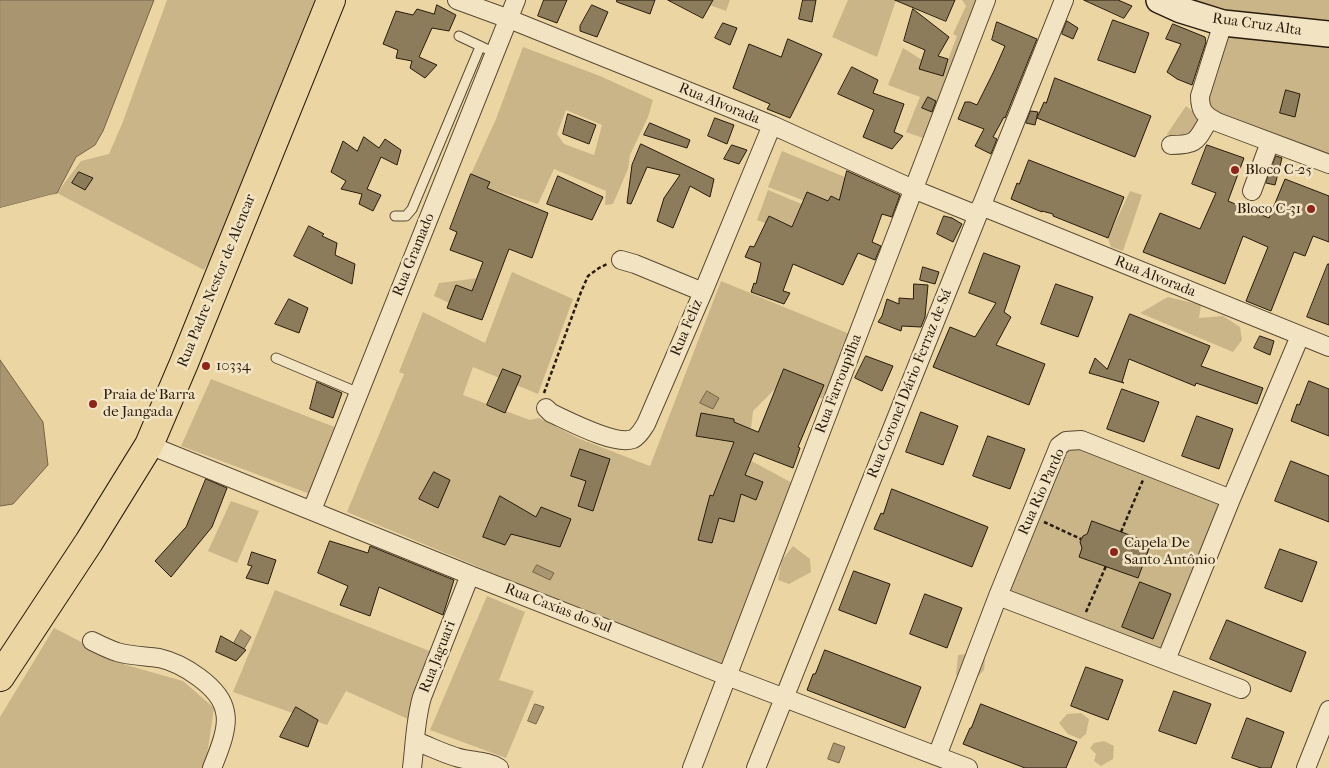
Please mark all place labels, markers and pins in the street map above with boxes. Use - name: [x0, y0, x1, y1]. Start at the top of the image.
- place label: Bloco C-25: [1245, 161, 1312, 179]
- marker: Bloco C-25: [1229, 164, 1241, 176]
- place label: Bloco C-31: [1237, 200, 1301, 218]
- marker: Bloco C-31: [1305, 203, 1317, 215]
- place label: 10334: [216, 357, 251, 375]
- marker: 10334: [200, 360, 212, 372]
- place label: Praia de Barra de Jangada: [103, 386, 195, 421]
- marker: Praia de Barra de Jangada: [87, 398, 99, 410]
- place label: Capela De Santo Antônio: [1124, 534, 1215, 569]
- marker: Capela De Santo Antônio: [1108, 546, 1120, 558]

